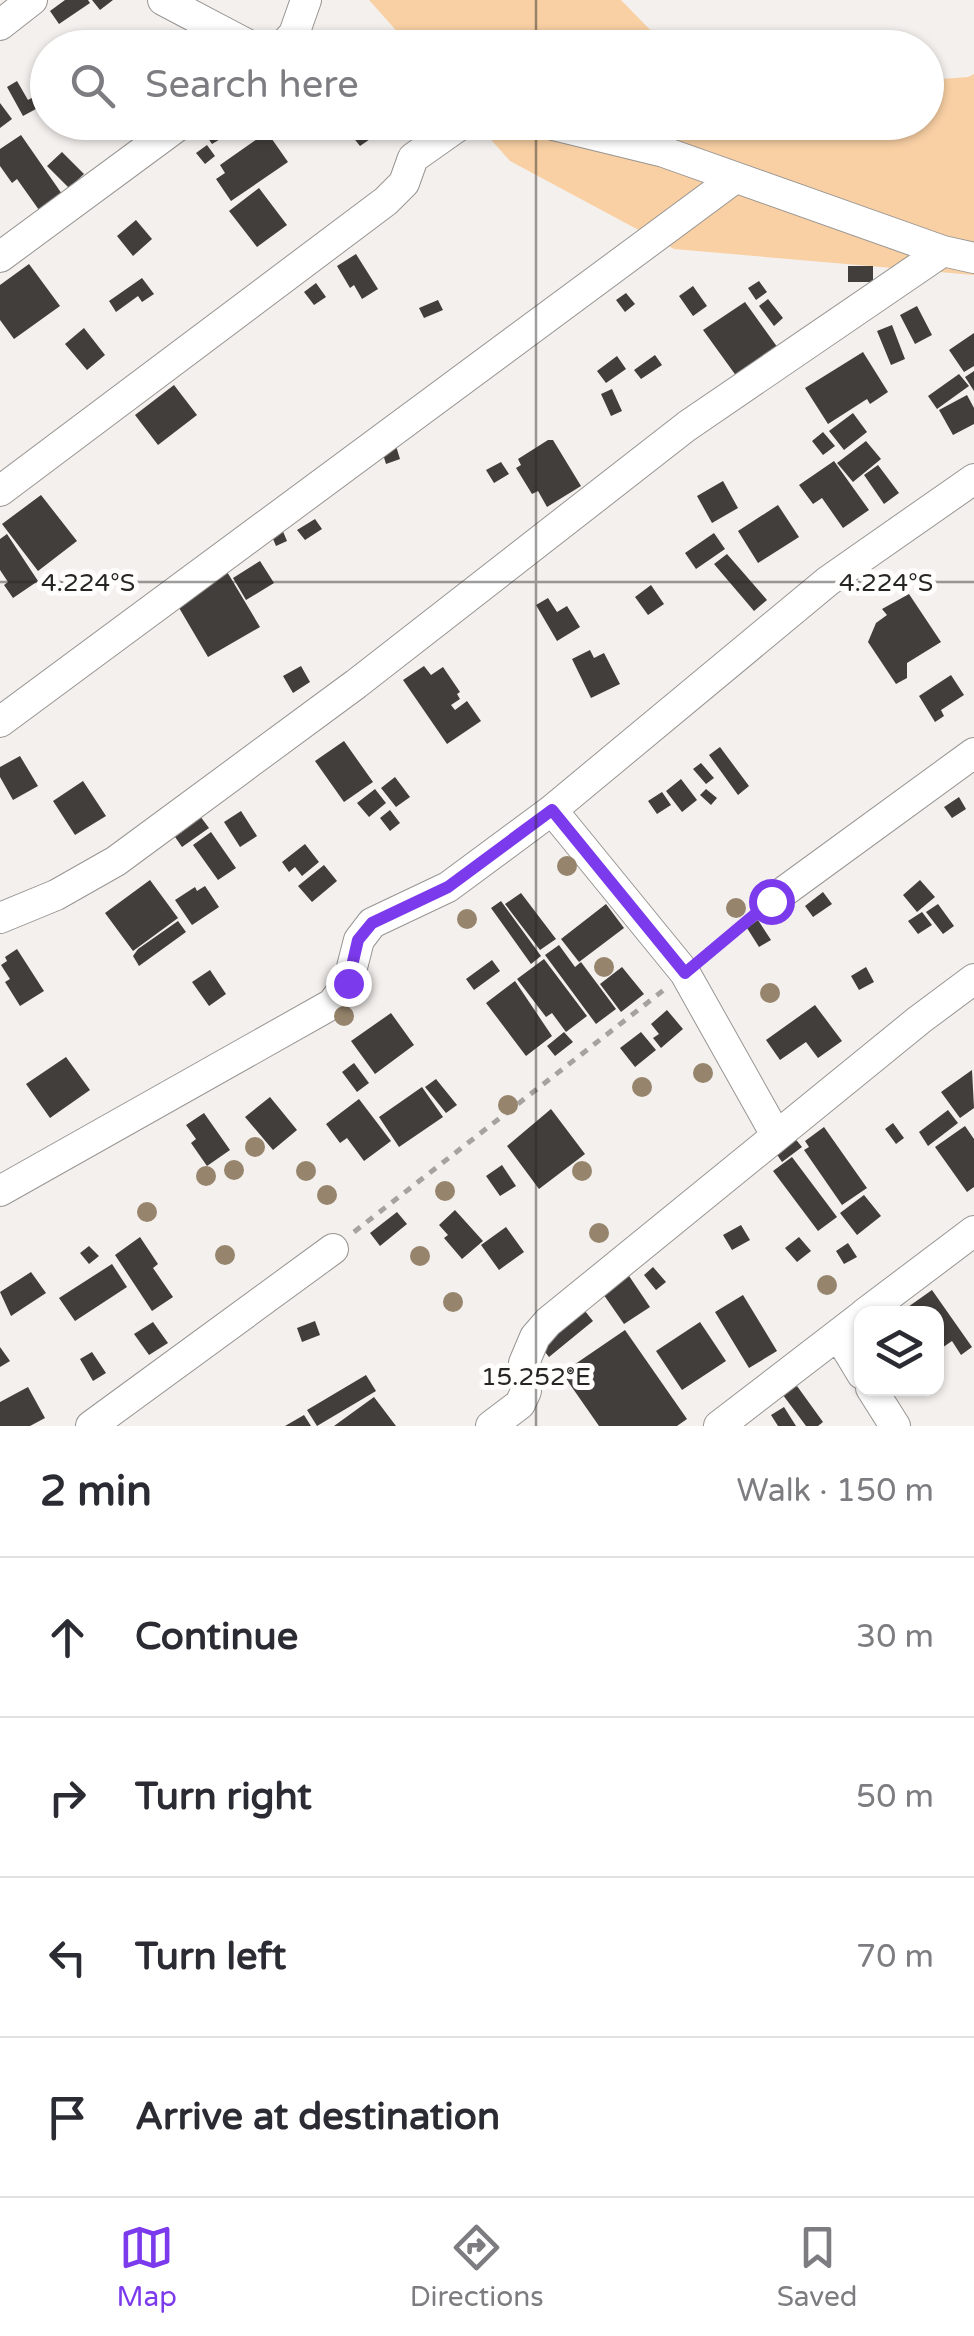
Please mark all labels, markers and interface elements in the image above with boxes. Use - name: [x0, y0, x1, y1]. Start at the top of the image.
- search box: [30, 30, 944, 140]
- icon: search: [65, 58, 120, 113]
- text: Search here: [145, 62, 359, 108]
- text: 4.224°S: [41, 568, 135, 598]
- text: 4.224°S: [839, 568, 933, 598]
- route start: [749, 879, 795, 925]
- route end: [326, 961, 372, 1007]
- map controls: [854, 1306, 944, 1396]
- button: layers: [854, 1306, 944, 1396]
- text: 15.252°E: [481, 1362, 591, 1392]
- text: 2 min: [40, 1466, 152, 1517]
- text: Walk · 150 m: [737, 1472, 934, 1510]
- icon: ahead: [40, 1610, 95, 1665]
- text: Continue: [135, 1614, 298, 1660]
- text: 30 m: [856, 1618, 934, 1656]
- icon: right: [40, 1770, 95, 1825]
- text: Turn right: [135, 1774, 312, 1820]
- text: 50 m: [856, 1778, 934, 1816]
- icon: left: [40, 1930, 95, 1985]
- text: Turn left: [135, 1934, 286, 1980]
- text: 70 m: [856, 1938, 934, 1976]
- icon: arrive: [40, 2090, 95, 2145]
- text: Arrive at destination: [135, 2094, 500, 2140]
- tab: Map: [116, 2220, 177, 2314]
- tab: Directions: [410, 2220, 544, 2314]
- tab: Saved: [777, 2220, 858, 2314]

